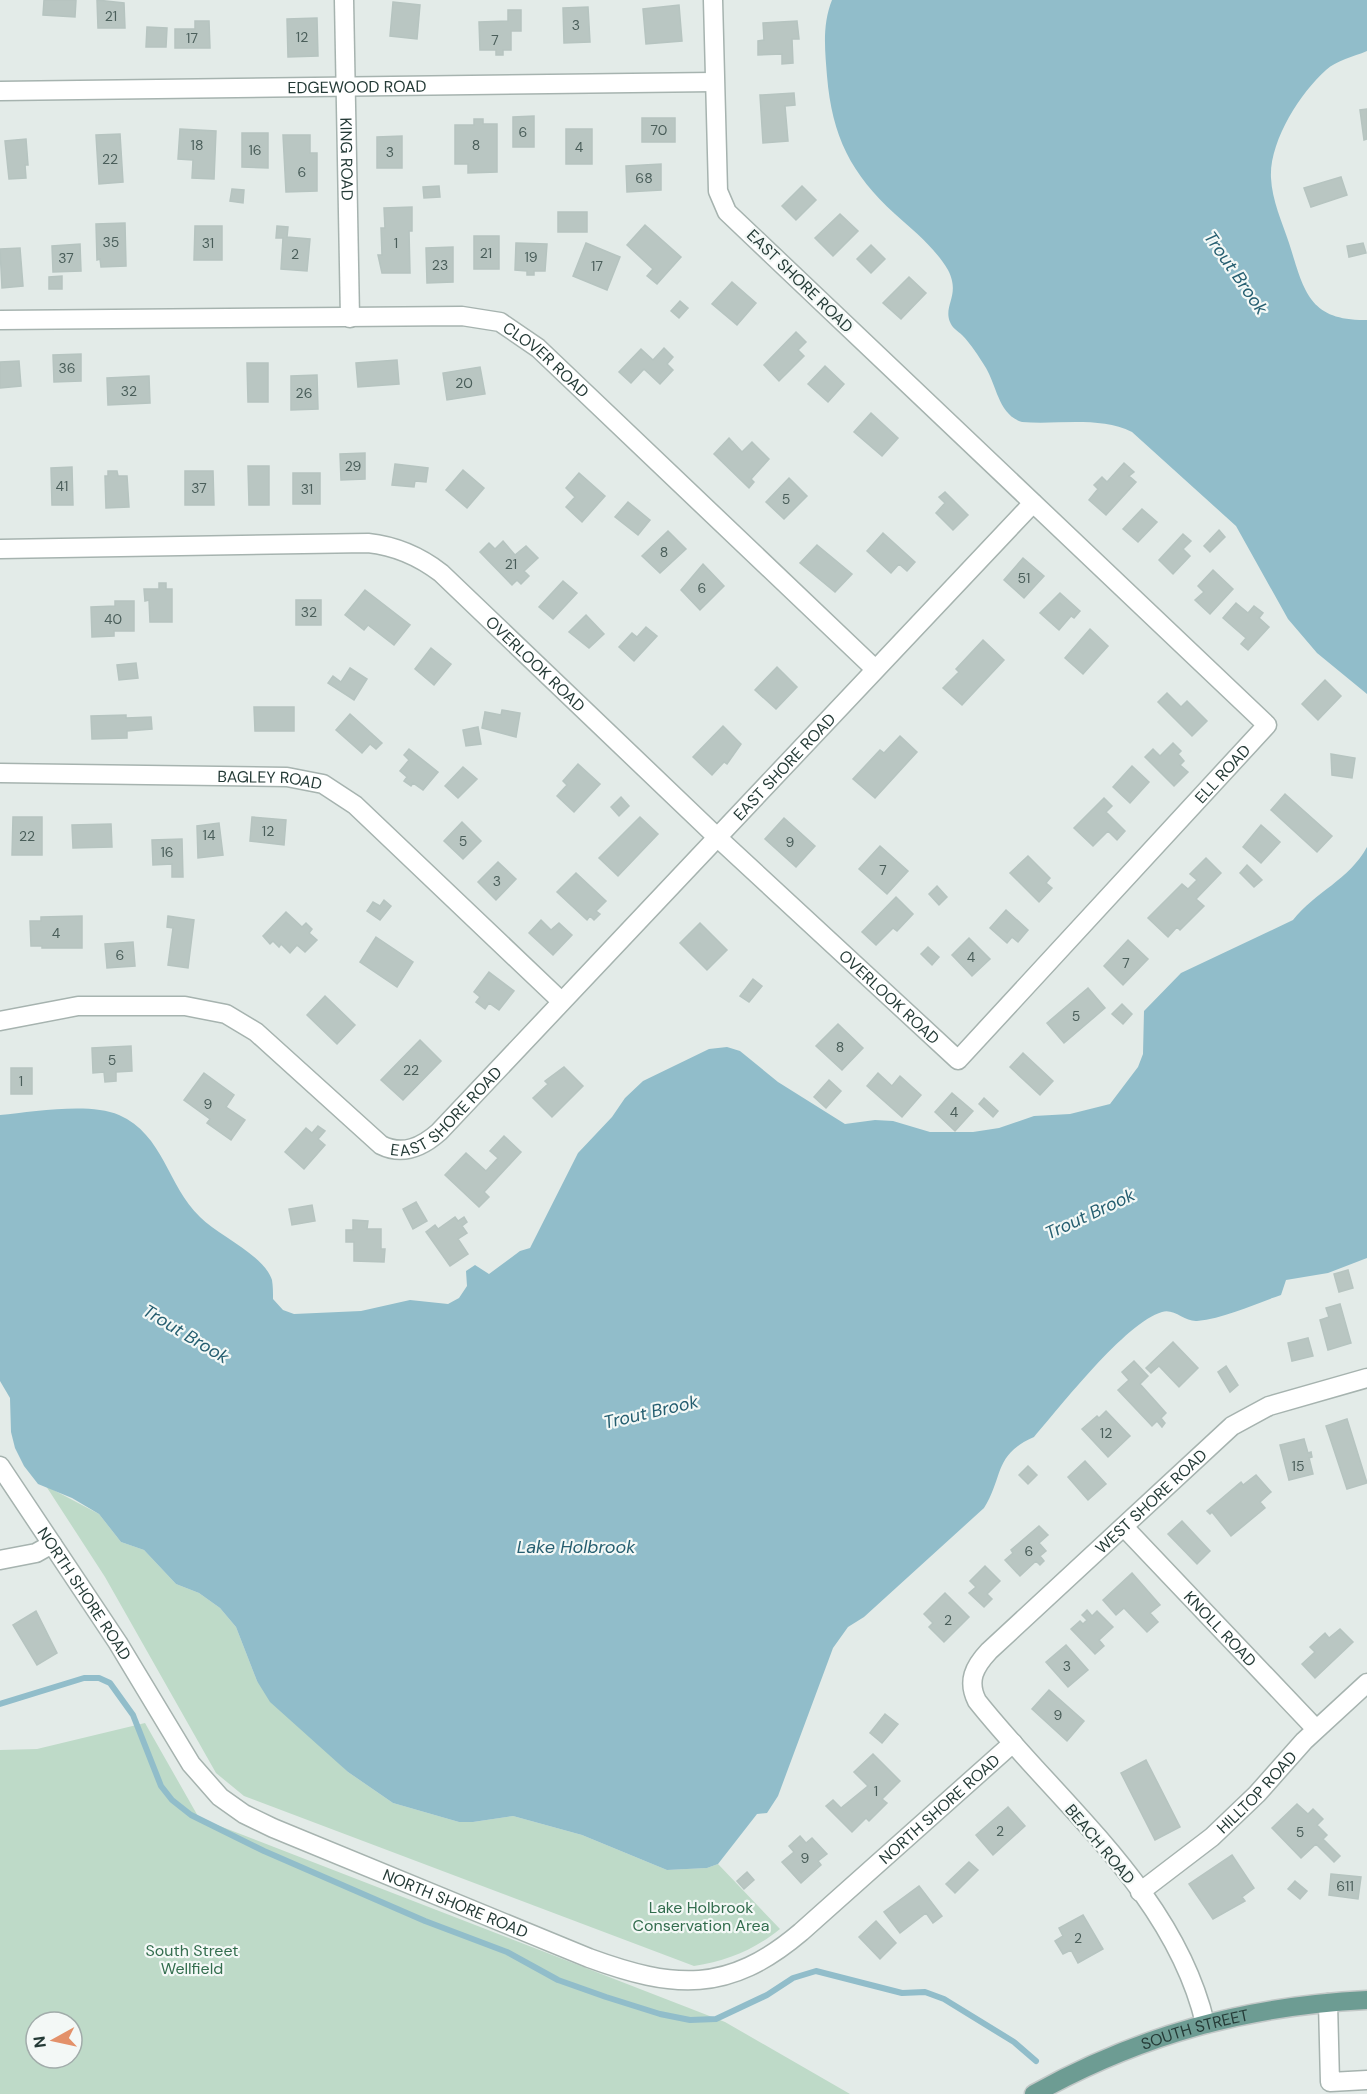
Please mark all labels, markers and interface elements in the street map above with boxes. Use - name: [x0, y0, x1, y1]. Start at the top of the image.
- house number: 21: [105, 7, 117, 25]
- house number: 3: [572, 16, 580, 34]
- house number: 12: [296, 28, 308, 46]
- house number: 17: [186, 29, 198, 47]
- house number: 7: [491, 31, 499, 49]
- street label: EDGEWOOD ROAD: [287, 75, 427, 98]
- street label: KING ROAD: [336, 117, 358, 201]
- house number: 70: [651, 121, 667, 139]
- house number: 6: [519, 123, 527, 141]
- house number: 18: [191, 136, 203, 154]
- house number: 8: [472, 136, 480, 154]
- house number: 4: [575, 138, 584, 156]
- house number: 16: [248, 141, 262, 159]
- house number: 3: [386, 143, 394, 161]
- house number: 22: [102, 150, 118, 168]
- house number: 6: [298, 163, 306, 181]
- house number: 68: [635, 169, 653, 187]
- street label: EAST SHORE ROAD: [742, 225, 858, 337]
- water label: Trout Brook: [1198, 227, 1274, 320]
- house number: 35: [103, 233, 119, 251]
- house number: 31: [202, 234, 214, 252]
- house number: 1: [394, 234, 398, 252]
- house number: 21: [480, 244, 492, 262]
- house number: 2: [291, 245, 299, 263]
- house number: 19: [524, 248, 538, 266]
- house number: 37: [58, 249, 74, 267]
- house number: 23: [432, 256, 448, 274]
- house number: 17: [591, 257, 603, 275]
- street label: CLOVER ROAD: [499, 317, 594, 402]
- house number: 36: [58, 359, 76, 377]
- house number: 20: [455, 374, 473, 392]
- house number: 32: [121, 382, 137, 400]
- house number: 26: [296, 384, 312, 402]
- house number: 29: [345, 457, 362, 475]
- house number: 41: [56, 477, 68, 495]
- house number: 37: [191, 479, 207, 497]
- house number: 31: [301, 480, 313, 498]
- house number: 5: [782, 490, 790, 508]
- house number: 8: [660, 543, 668, 561]
- house number: 21: [505, 555, 517, 573]
- house number: 51: [1018, 569, 1030, 587]
- house number: 6: [698, 579, 706, 597]
- house number: 32: [301, 603, 317, 621]
- house number: 40: [104, 610, 122, 628]
- street label: OVERLOOK ROAD: [482, 611, 590, 716]
- street label: EAST SHORE ROAD: [728, 708, 840, 825]
- street label: ELL ROAD: [1190, 740, 1255, 807]
- street label: BAGLEY ROAD: [217, 766, 324, 794]
- house number: 12: [262, 822, 274, 840]
- house number: 14: [203, 826, 216, 844]
- house number: 22: [19, 827, 35, 845]
- house number: 5: [459, 832, 467, 850]
- house number: 9: [786, 833, 795, 851]
- house number: 16: [160, 843, 174, 861]
- house number: 7: [879, 861, 887, 879]
- house number: 3: [493, 872, 501, 890]
- house number: 4: [52, 924, 61, 942]
- street label: OVERLOOK ROAD: [835, 945, 944, 1048]
- house number: 6: [116, 946, 124, 964]
- house number: 4: [967, 948, 976, 966]
- house number: 7: [1122, 954, 1130, 972]
- house number: 5: [1072, 1007, 1080, 1025]
- house number: 8: [836, 1038, 844, 1056]
- house number: 5: [108, 1051, 116, 1069]
- house number: 22: [403, 1061, 419, 1079]
- street label: EAST SHORE ROAD: [389, 1062, 506, 1161]
- house number: 1: [19, 1072, 23, 1090]
- house number: 9: [204, 1095, 213, 1113]
- house number: 4: [950, 1103, 959, 1121]
- water label: Trout Brook: [1041, 1182, 1140, 1245]
- water label: Trout Brook: [138, 1299, 234, 1370]
- water label: Trout Brook: [601, 1389, 702, 1435]
- house number: 12: [1100, 1424, 1112, 1442]
- street label: WEST SHORE ROAD: [1091, 1444, 1211, 1558]
- house number: 15: [1292, 1457, 1304, 1475]
- street label: NORTH SHORE ROAD: [33, 1523, 136, 1664]
- water label: Lake Holbrook: [517, 1535, 636, 1559]
- house number: 6: [1025, 1542, 1033, 1560]
- street label: KNOLL ROAD: [1180, 1586, 1261, 1671]
- house number: 2: [944, 1611, 952, 1629]
- house number: 3: [1063, 1657, 1071, 1675]
- house number: 9: [1054, 1706, 1063, 1724]
- street label: HILLTOP ROAD: [1212, 1746, 1301, 1838]
- street label: NORTH SHORE ROAD: [874, 1749, 1004, 1868]
- house number: 1: [874, 1782, 878, 1800]
- street label: BEACH ROAD: [1060, 1800, 1140, 1888]
- house number: 2: [996, 1822, 1004, 1840]
- house number: 5: [1296, 1823, 1304, 1841]
- house number: 9: [801, 1849, 810, 1867]
- street label: NORTH SHORE ROAD: [380, 1864, 531, 1942]
- house number: 611: [1336, 1877, 1354, 1895]
- park label: Lake Holbrook Conservation Area: [633, 1897, 769, 1936]
- house number: 2: [1074, 1929, 1082, 1947]
- park label: South Street Wellfield: [145, 1940, 239, 1979]
- street label: SOUTH STREET: [1138, 2004, 1250, 2054]
- north arrow: [24, 2010, 84, 2070]
- text: N: [28, 2035, 51, 2049]

